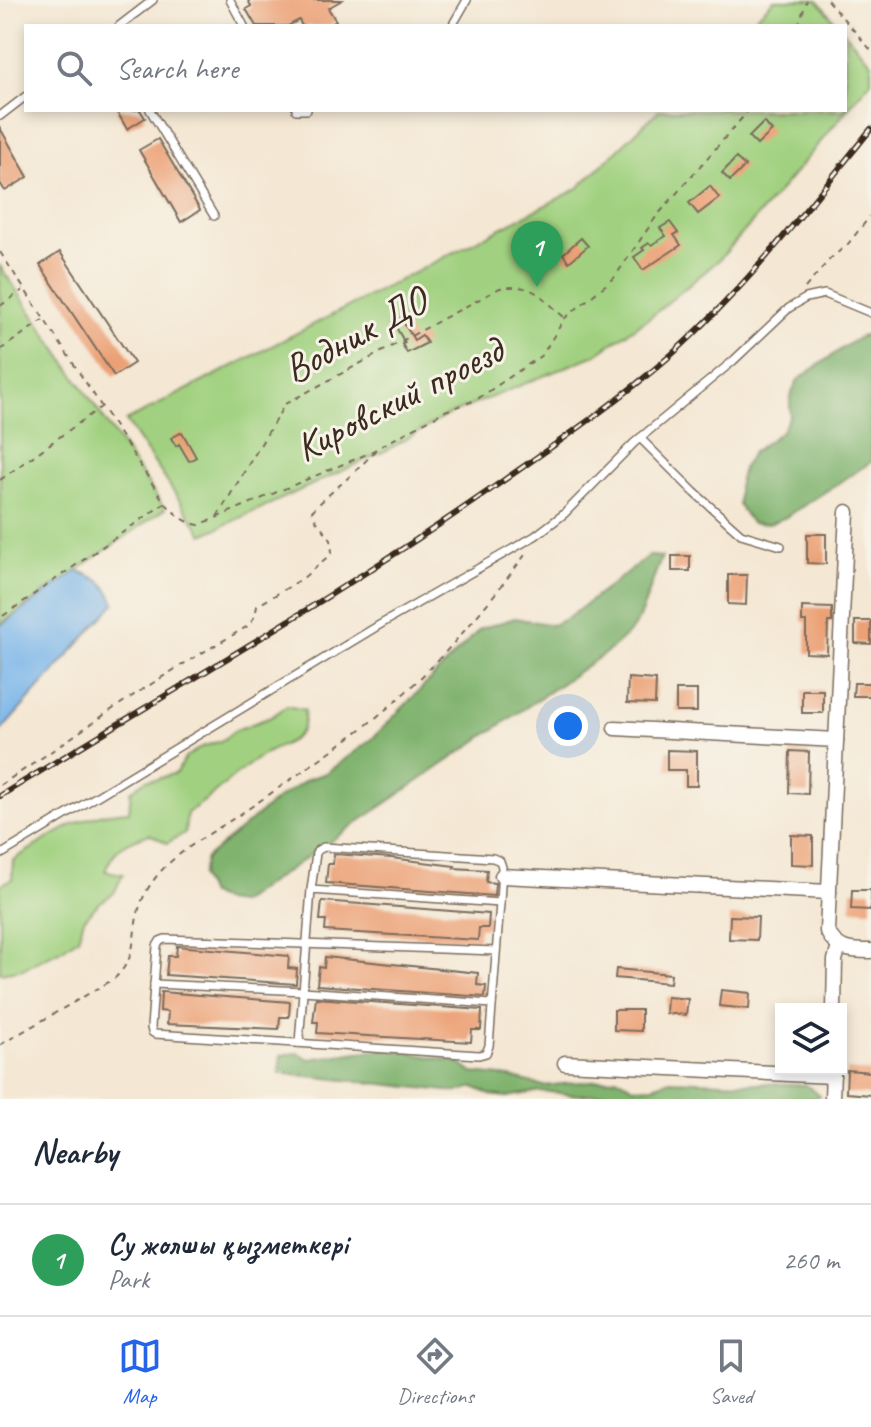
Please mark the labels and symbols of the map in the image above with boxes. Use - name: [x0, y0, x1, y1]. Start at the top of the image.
- pin: 1: [511, 221, 563, 287]
- street label: Водник ДО: [275, 273, 439, 395]
- street label: Кировский проезд: [287, 324, 515, 473]
- your location: [548, 706, 588, 746]

